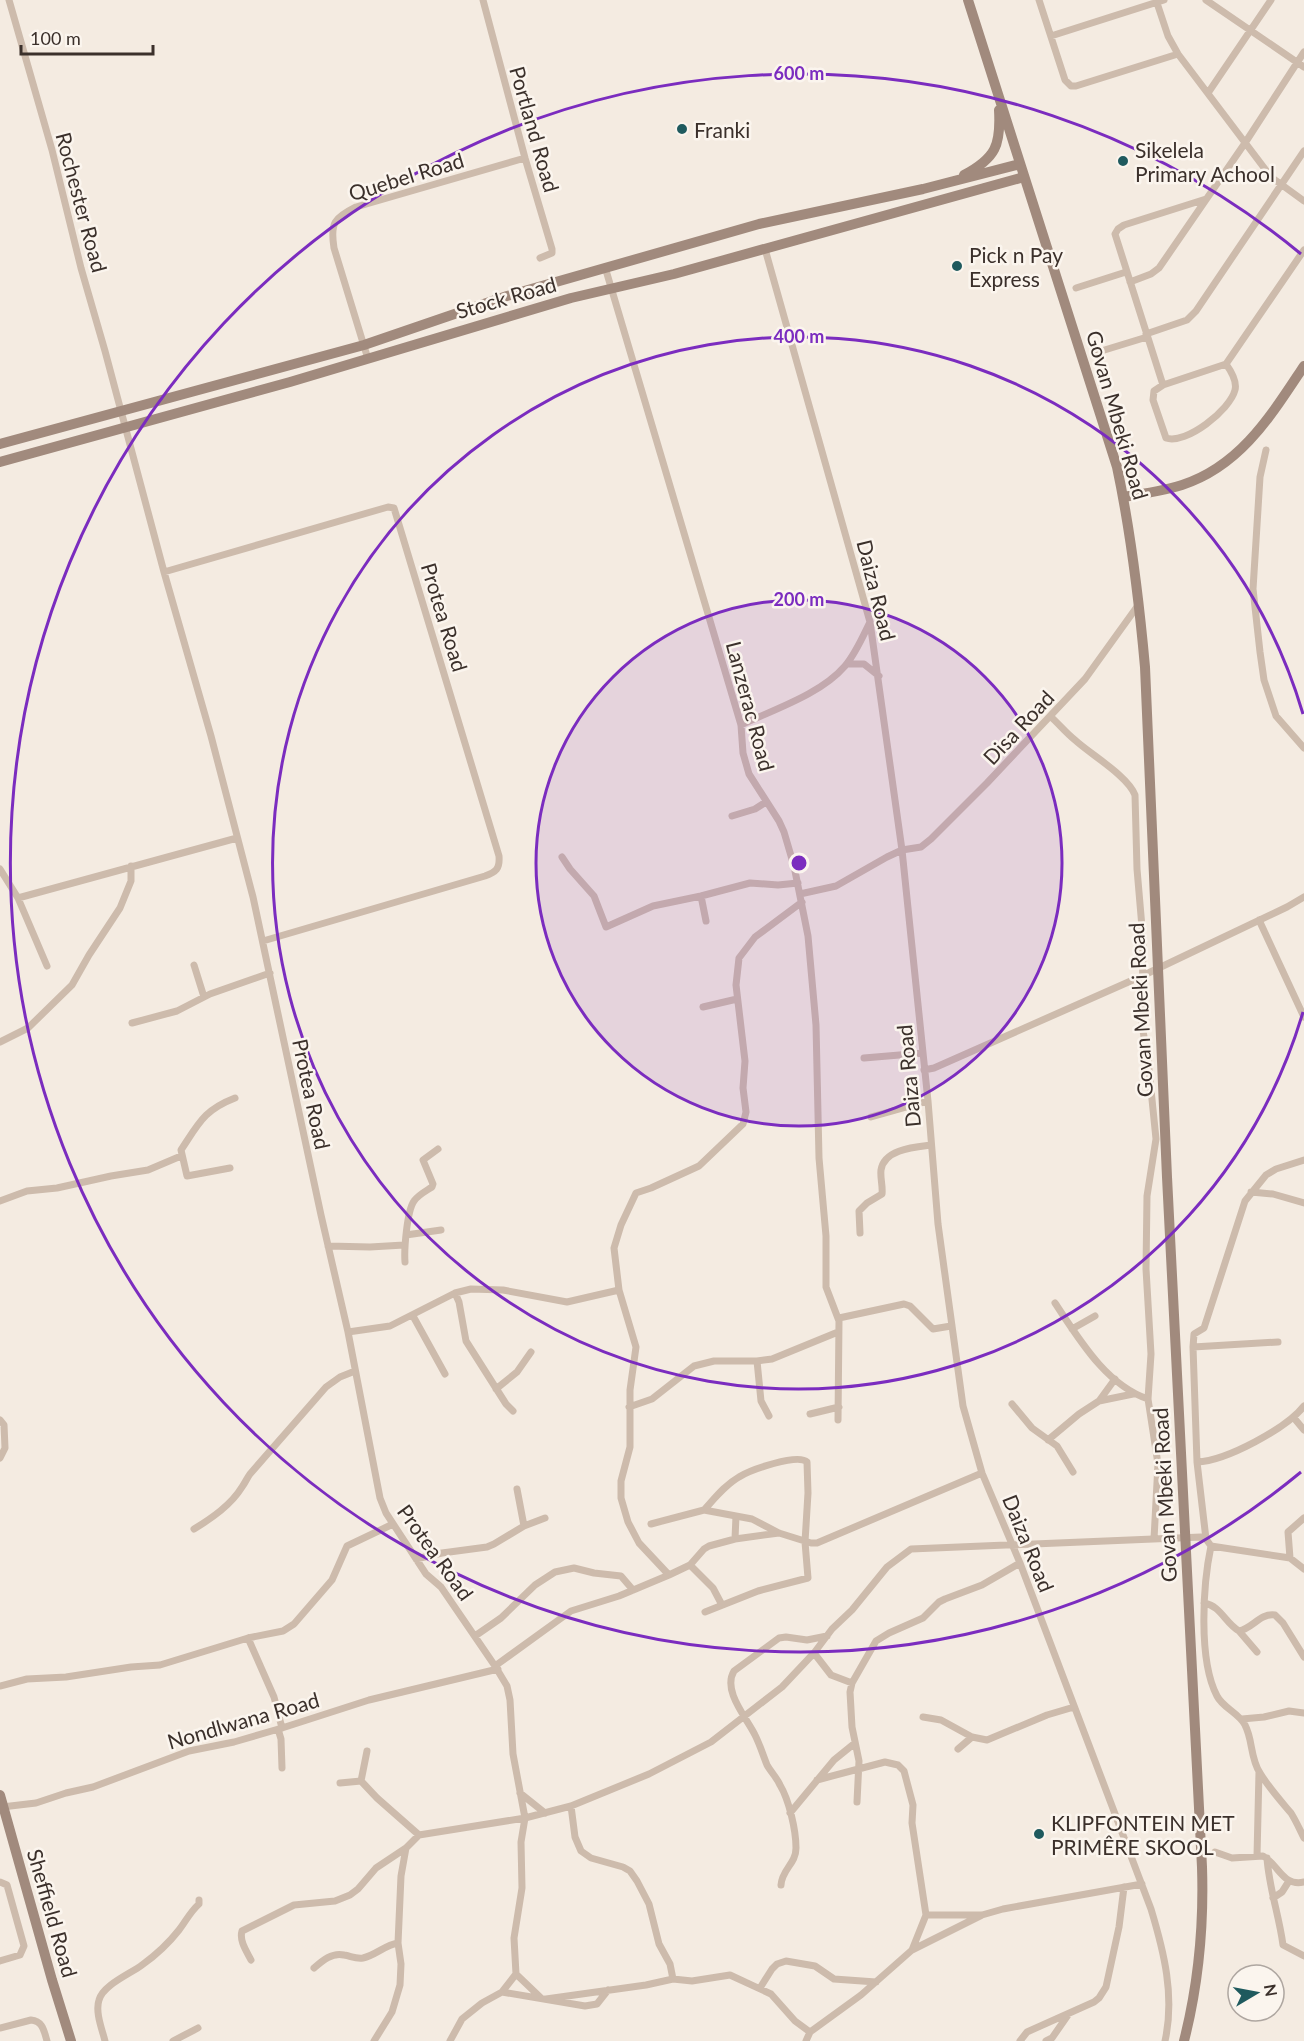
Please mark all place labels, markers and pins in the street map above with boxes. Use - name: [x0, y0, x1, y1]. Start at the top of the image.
- place label: Franki: [694, 117, 750, 142]
- marker: Franki: [675, 122, 689, 136]
- place label: Sikelela Primary Achool: [1135, 137, 1275, 186]
- marker: Sikelela Primary Achool: [1116, 154, 1130, 168]
- place label: Pick n Pay Express: [969, 242, 1063, 291]
- marker: Pick n Pay Express: [950, 259, 964, 273]
- centre of rings: [789, 853, 809, 873]
- place label: KLIPFONTEIN MET PRIMÊRE SKOOL: [1051, 1810, 1235, 1859]
- marker: KLIPFONTEIN MET PRIMÊRE SKOOL: [1032, 1827, 1046, 1841]

